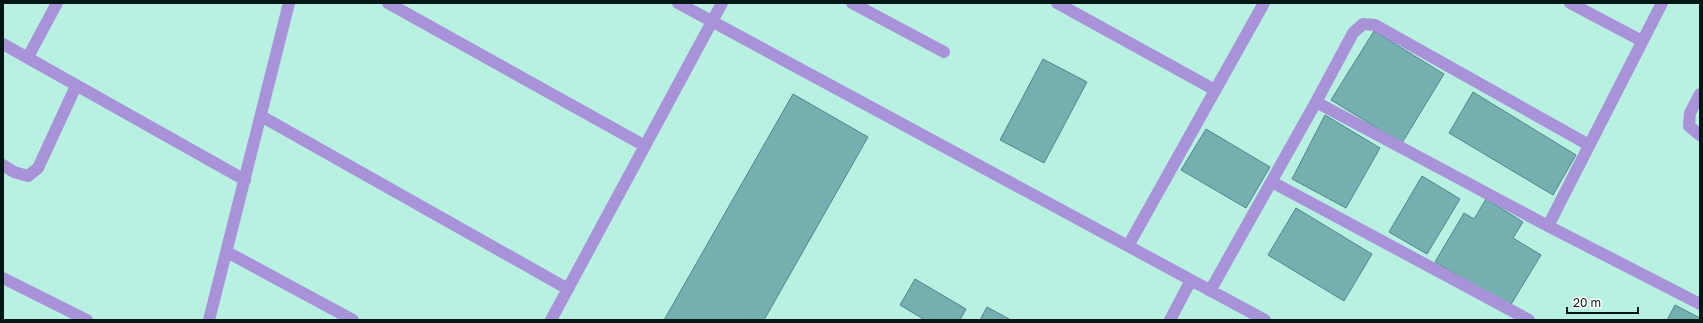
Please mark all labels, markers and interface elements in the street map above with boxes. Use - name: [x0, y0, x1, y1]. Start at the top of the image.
- scale bar: [1567, 289, 1638, 315]
- text: 20 m: [1573, 295, 1601, 310]

